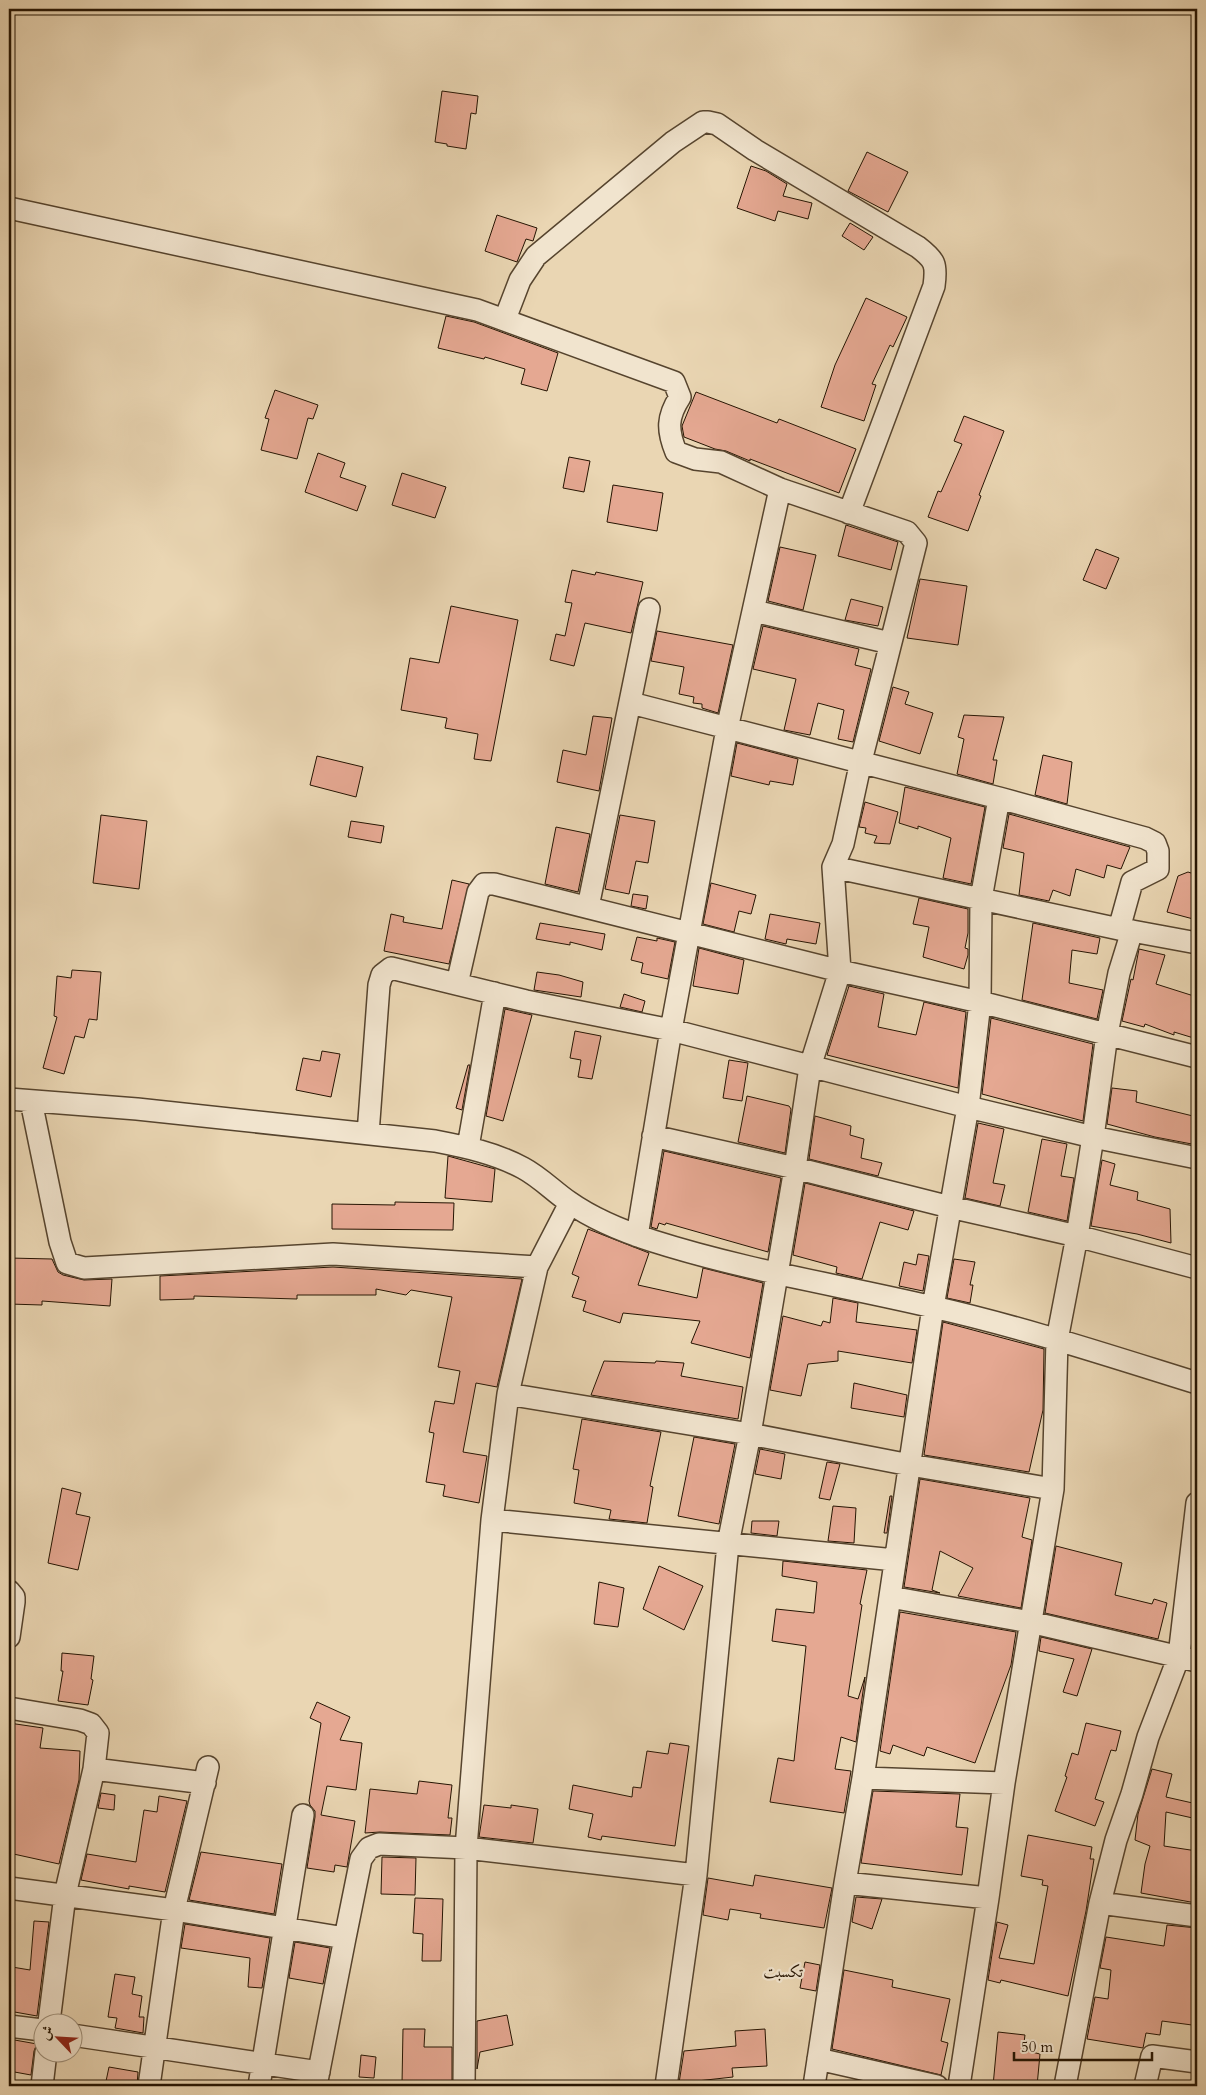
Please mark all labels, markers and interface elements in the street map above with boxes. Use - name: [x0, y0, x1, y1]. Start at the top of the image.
- district label: تكسبت: [763, 1961, 804, 1983]
- north arrow: [32, 2012, 82, 2062]
- text: ش: [35, 2022, 58, 2043]
- scale bar: [1014, 2030, 1151, 2062]
- text: 50 m: [1021, 2037, 1053, 2057]

